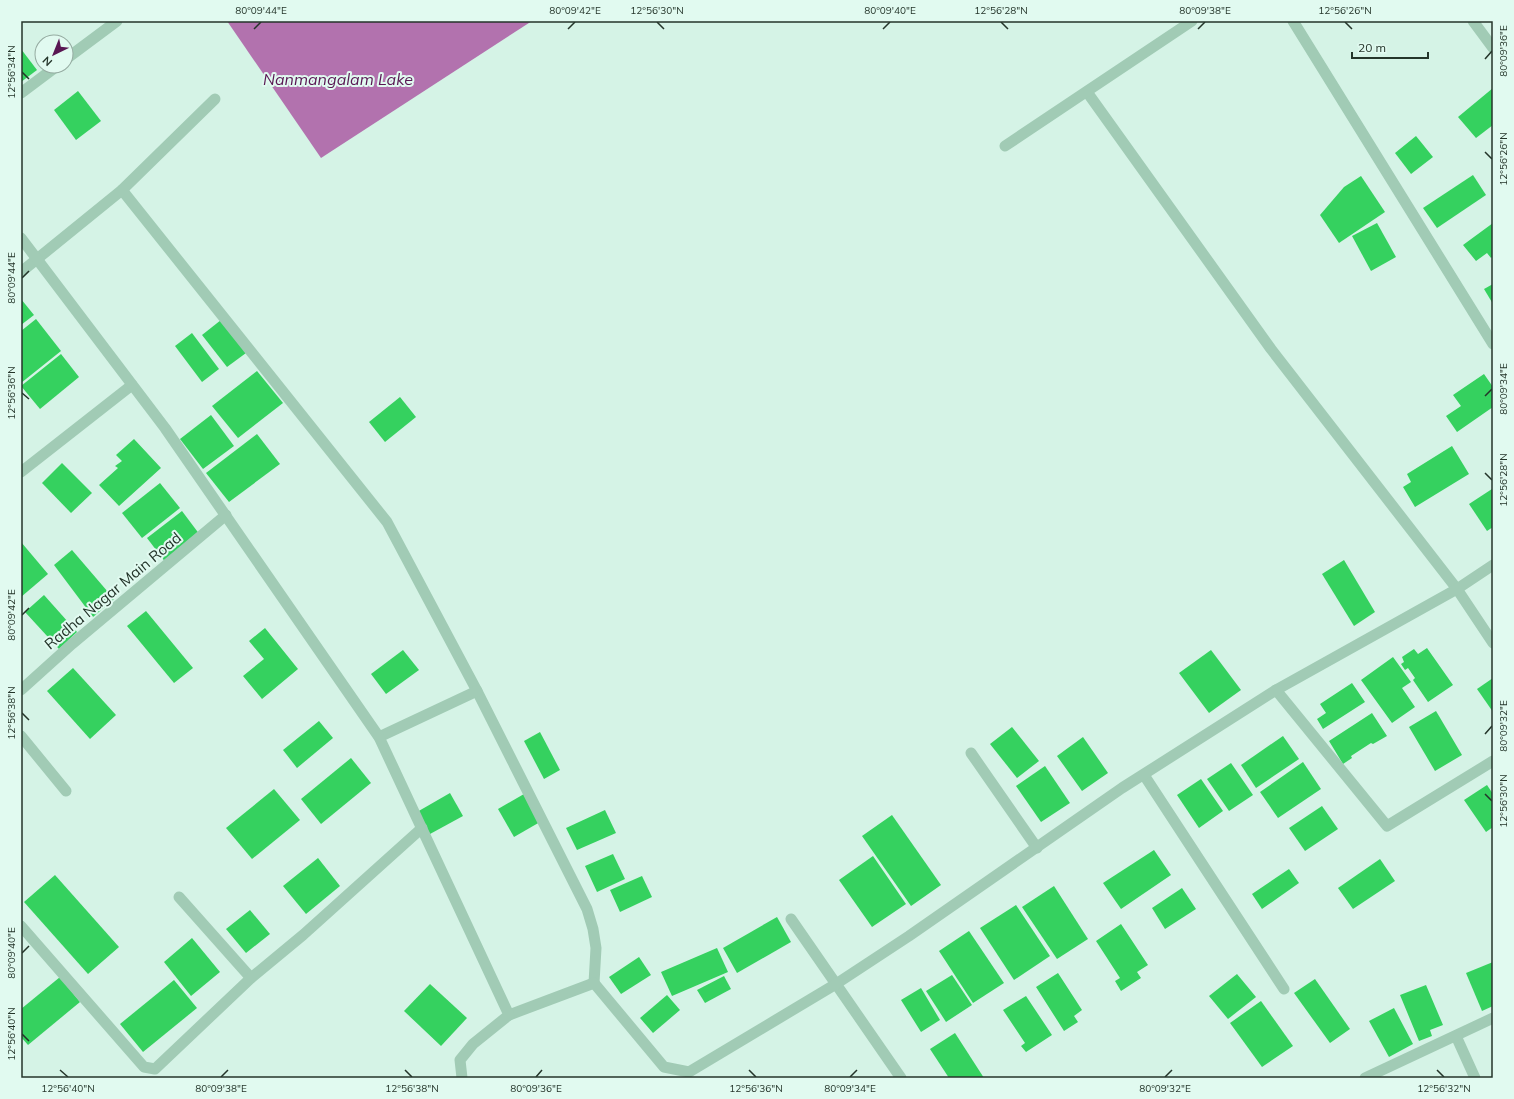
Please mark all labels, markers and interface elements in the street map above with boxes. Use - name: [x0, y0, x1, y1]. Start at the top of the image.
- text: 80°09'44"E: [235, 4, 287, 17]
- text: 80°09'42"E: [549, 4, 601, 17]
- text: 12°56'30"N: [630, 4, 684, 17]
- text: 80°09'40"E: [864, 4, 916, 17]
- text: 12°56'28"N: [974, 4, 1028, 17]
- text: 80°09'38"E: [1179, 4, 1231, 17]
- text: 12°56'26"N: [1318, 4, 1372, 17]
- text: 80°09'36"E: [1497, 25, 1510, 77]
- north arrow: [34, 34, 74, 74]
- scale bar: [1352, 34, 1428, 60]
- text: 20 m: [1358, 40, 1386, 55]
- text: 12°56'34"N: [5, 45, 18, 99]
- text: N: [39, 53, 55, 69]
- water label: Nanmangalam Lake: [263, 69, 413, 89]
- text: 12°56'26"N: [1497, 132, 1510, 186]
- text: 80°09'44"E: [5, 252, 18, 304]
- text: 80°09'34"E: [1497, 363, 1510, 415]
- text: 12°56'36"N: [5, 366, 18, 420]
- text: 12°56'28"N: [1497, 453, 1510, 507]
- street label: Radha Nagar Main Road: [40, 528, 185, 653]
- text: 80°09'42"E: [5, 589, 18, 641]
- text: 12°56'38"N: [5, 686, 18, 740]
- text: 80°09'32"E: [1497, 700, 1510, 752]
- text: 12°56'30"N: [1497, 774, 1510, 828]
- text: 80°09'40"E: [5, 927, 18, 979]
- text: 12°56'40"N: [5, 1007, 18, 1061]
- text: 12°56'40"N: [41, 1082, 95, 1095]
- text: 80°09'38"E: [195, 1082, 247, 1095]
- text: 12°56'38"N: [385, 1082, 439, 1095]
- text: 80°09'36"E: [510, 1082, 562, 1095]
- text: 12°56'36"N: [729, 1082, 783, 1095]
- text: 80°09'34"E: [824, 1082, 876, 1095]
- text: 80°09'32"E: [1139, 1082, 1191, 1095]
- text: 12°56'32"N: [1417, 1082, 1471, 1095]

